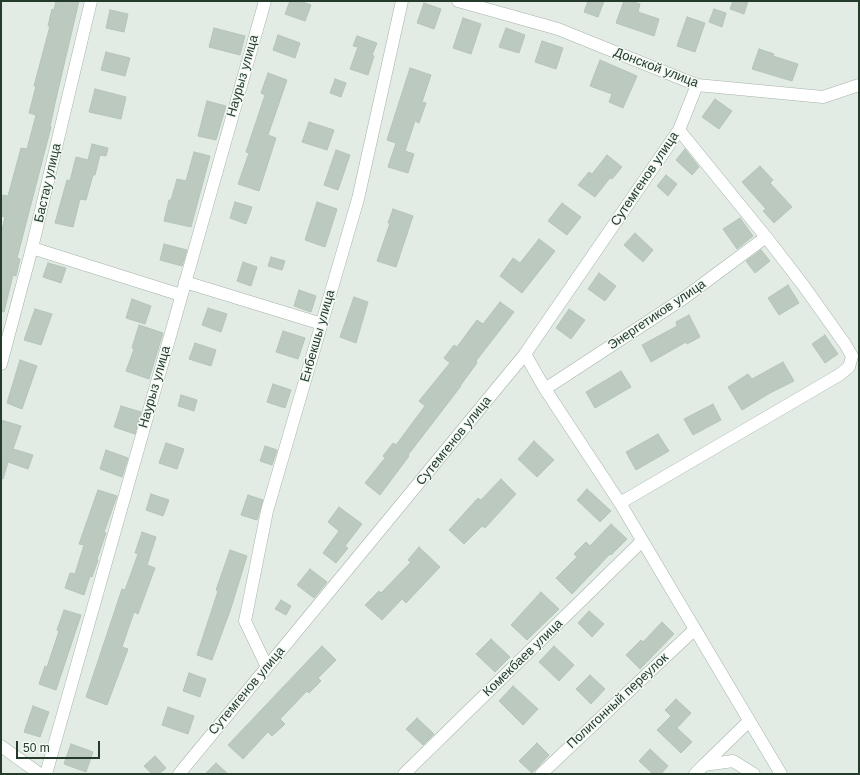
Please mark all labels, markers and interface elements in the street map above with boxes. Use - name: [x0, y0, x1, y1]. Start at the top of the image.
- street label: Наурыз улица: [224, 33, 262, 119]
- street label: Донской улица: [611, 45, 701, 91]
- street label: Сутемгенов улица: [608, 129, 682, 229]
- street label: Бастау улица: [31, 142, 65, 224]
- street label: Энергетиков улица: [605, 276, 709, 354]
- street label: Енбекшы улица: [297, 288, 339, 384]
- street label: Наурыз улица: [136, 344, 174, 430]
- street label: Сутемгенов улица: [413, 393, 495, 489]
- street label: Комекбаев улица: [480, 616, 566, 700]
- street label: Сутемгенов улица: [206, 644, 288, 738]
- street label: Полигонный переулок: [564, 650, 672, 752]
- scale bar: [18, 733, 102, 759]
- text: 50 m: [23, 741, 50, 755]

